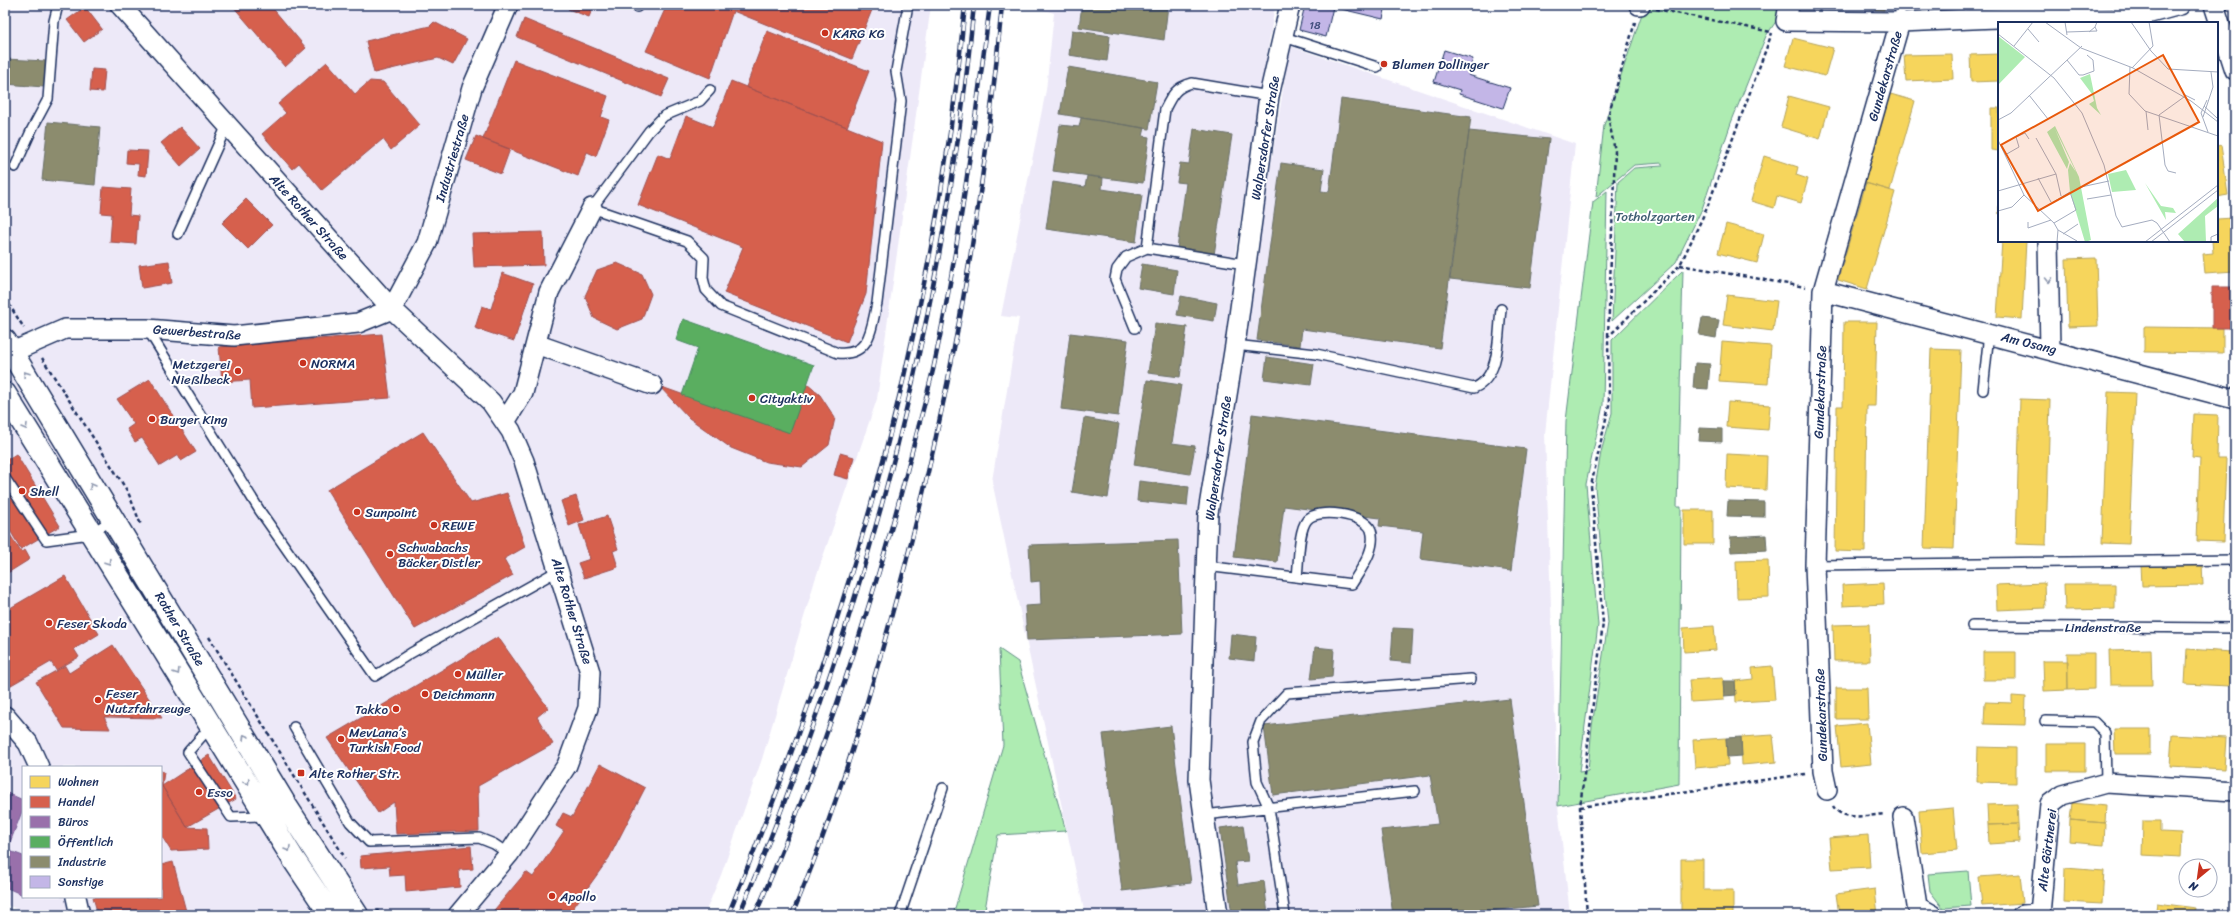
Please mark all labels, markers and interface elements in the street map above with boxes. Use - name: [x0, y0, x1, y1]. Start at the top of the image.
- house number: 18: [1309, 16, 1321, 35]
- place label: KARG KG: [833, 22, 885, 45]
- inset map: [1998, 22, 2218, 242]
- marker: KARG KG: [820, 28, 830, 38]
- street label: Gundekarstraße: [1861, 28, 1909, 124]
- place label: Blumen Dollinger: [1392, 53, 1489, 76]
- marker: Blumen Dollinger: [1379, 59, 1389, 69]
- street label: Walpersdorfer Straße: [1244, 74, 1286, 202]
- street label: Industriestraße: [428, 111, 476, 206]
- street label: Alte Rother Straße: [263, 168, 355, 266]
- park label: Totholzgarten: [1615, 205, 1695, 228]
- one-way arrow: [2044, 277, 2053, 283]
- street label: Gewerbestraße: [152, 317, 242, 347]
- street label: Am Osang: [1998, 325, 2060, 361]
- street label: Gundekarstraße: [1807, 345, 1833, 439]
- place label: NORMA: [311, 352, 355, 375]
- place label: Metzgerei Nießlbeck: [171, 353, 230, 391]
- marker: NORMA: [298, 358, 308, 368]
- marker: Metzgerei Nießlbeck: [233, 366, 243, 376]
- one-way arrow: [23, 371, 30, 378]
- place label: Cityaktiv: [760, 387, 814, 410]
- marker: Cityaktiv: [747, 393, 757, 403]
- street label: Walpersdorfer Straße: [1198, 394, 1238, 522]
- place label: Burger King: [160, 408, 228, 431]
- marker: Burger King: [147, 414, 157, 424]
- one-way arrow: [21, 423, 28, 430]
- place label: Shell: [30, 480, 59, 503]
- one-way arrow: [89, 483, 97, 490]
- marker: Shell: [17, 486, 27, 496]
- place label: Sunpoint: [365, 501, 417, 524]
- marker: Sunpoint: [352, 507, 362, 517]
- place label: REWE: [442, 514, 475, 537]
- marker: REWE: [429, 520, 439, 530]
- place label: Schwabachs Bäcker Distler: [398, 536, 481, 574]
- marker: Schwabachs Bäcker Distler: [385, 549, 395, 559]
- street label: Alte Rother Straße: [545, 554, 599, 667]
- one-way arrow: [103, 558, 111, 565]
- street label: Rother Straße: [149, 587, 212, 671]
- place label: Feser Skoda: [57, 612, 127, 635]
- street label: Lindenstraße: [2065, 616, 2141, 639]
- marker: Feser Skoda: [44, 618, 54, 628]
- place label: Müller: [466, 663, 504, 686]
- one-way arrow: [173, 668, 180, 675]
- street label: Gundekarstraße: [1808, 668, 1834, 762]
- marker: Müller: [453, 669, 463, 679]
- place label: Feser Nutzfahrzeuge: [106, 682, 191, 720]
- place label: Deichmann: [433, 683, 495, 706]
- marker: Deichmann: [420, 689, 430, 699]
- marker: Feser Nutzfahrzeuge: [93, 695, 103, 705]
- place label: Takko: [355, 698, 388, 721]
- marker: Takko: [391, 704, 401, 714]
- place label: MevLana’s Turkish Food: [349, 721, 421, 759]
- one-way arrow: [242, 734, 249, 741]
- marker: MevLana’s Turkish Food: [336, 734, 346, 744]
- place label: Alte Rother Str.: [308, 762, 400, 785]
- legend: [22, 766, 162, 898]
- marker: Alte Rother Str.: [296, 768, 306, 778]
- text: Wohnen: [58, 771, 99, 793]
- one-way arrow: [242, 778, 249, 785]
- place label: Esso: [207, 781, 233, 804]
- marker: Esso: [194, 787, 204, 797]
- text: Handel: [58, 791, 95, 813]
- street label: Alte Gärtnerei: [2030, 807, 2064, 894]
- text: Büros: [58, 811, 89, 833]
- text: Öffentlich: [58, 831, 113, 853]
- one-way arrow: [283, 845, 290, 852]
- text: Industrie: [57, 851, 106, 873]
- north arrow: [2178, 858, 2218, 898]
- text: Sonstige: [58, 871, 104, 893]
- text: N: [2185, 876, 2202, 897]
- place label: Apollo: [559, 885, 596, 908]
- marker: Apollo: [547, 891, 557, 901]

